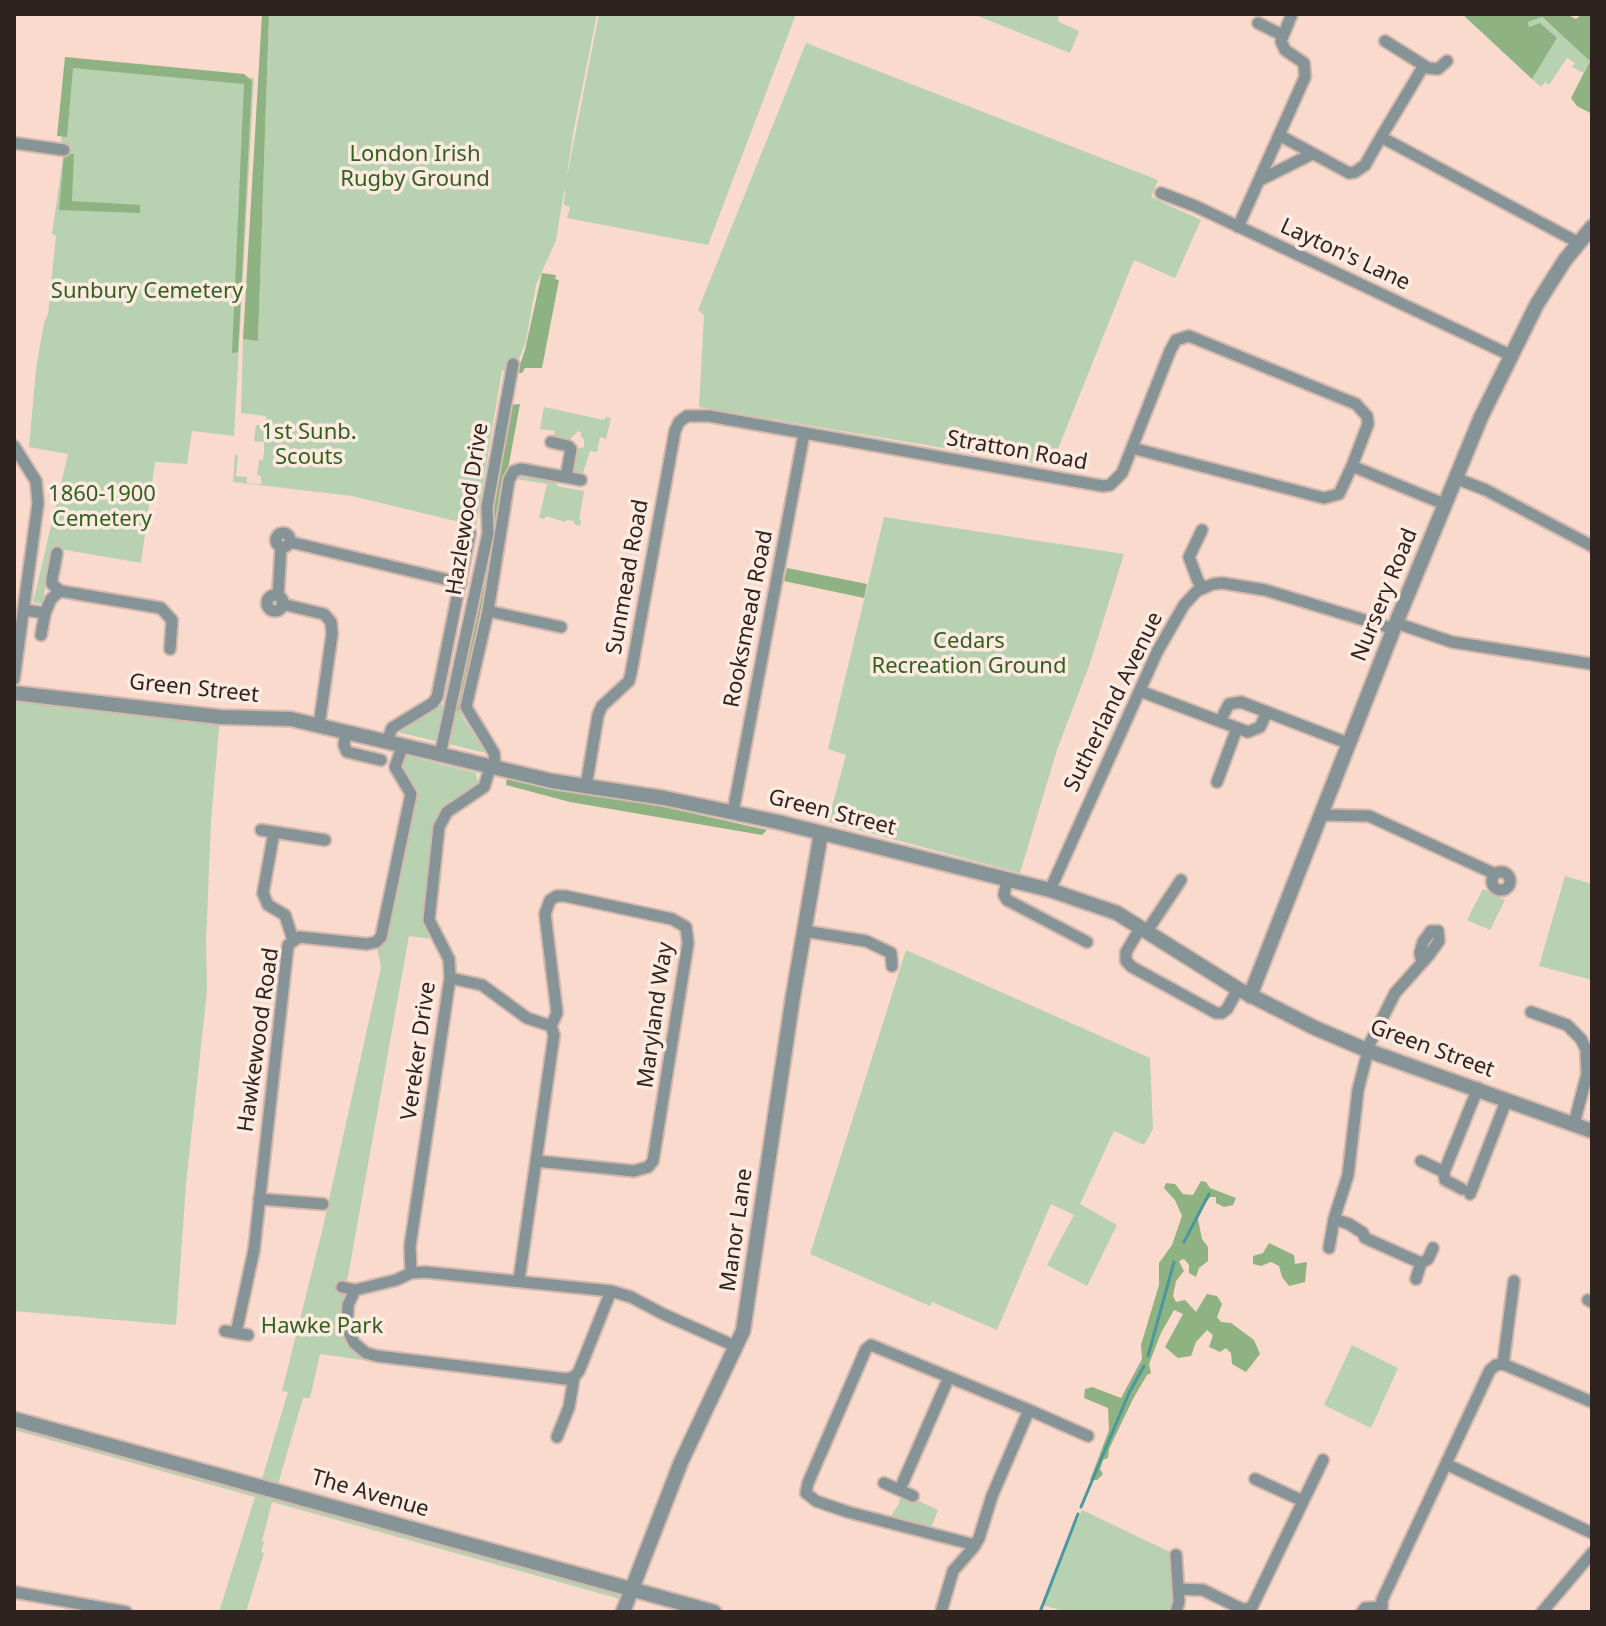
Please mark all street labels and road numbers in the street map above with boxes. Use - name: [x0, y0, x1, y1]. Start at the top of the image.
- street label: Layton's Lane: [1276, 213, 1414, 297]
- street label: Hazlewood Drive: [441, 421, 495, 597]
- street label: Stratton Road: [945, 426, 1089, 476]
- street label: Sunmead Road: [601, 498, 655, 656]
- street label: Nursery Road: [1346, 525, 1424, 665]
- street label: Rooksmead Road: [719, 528, 779, 710]
- street label: Sutherland Avenue: [1059, 608, 1169, 796]
- street label: Green Street: [128, 669, 260, 709]
- street label: Green Street: [766, 784, 898, 842]
- street label: Maryland Way: [633, 940, 679, 1090]
- street label: Hawkewood Road: [233, 946, 285, 1134]
- street label: Vereker Drive: [396, 980, 442, 1122]
- street label: Green Street: [1366, 1014, 1498, 1084]
- street label: Manor Lane: [715, 1167, 759, 1293]
- street label: The Avenue: [308, 1465, 432, 1523]

